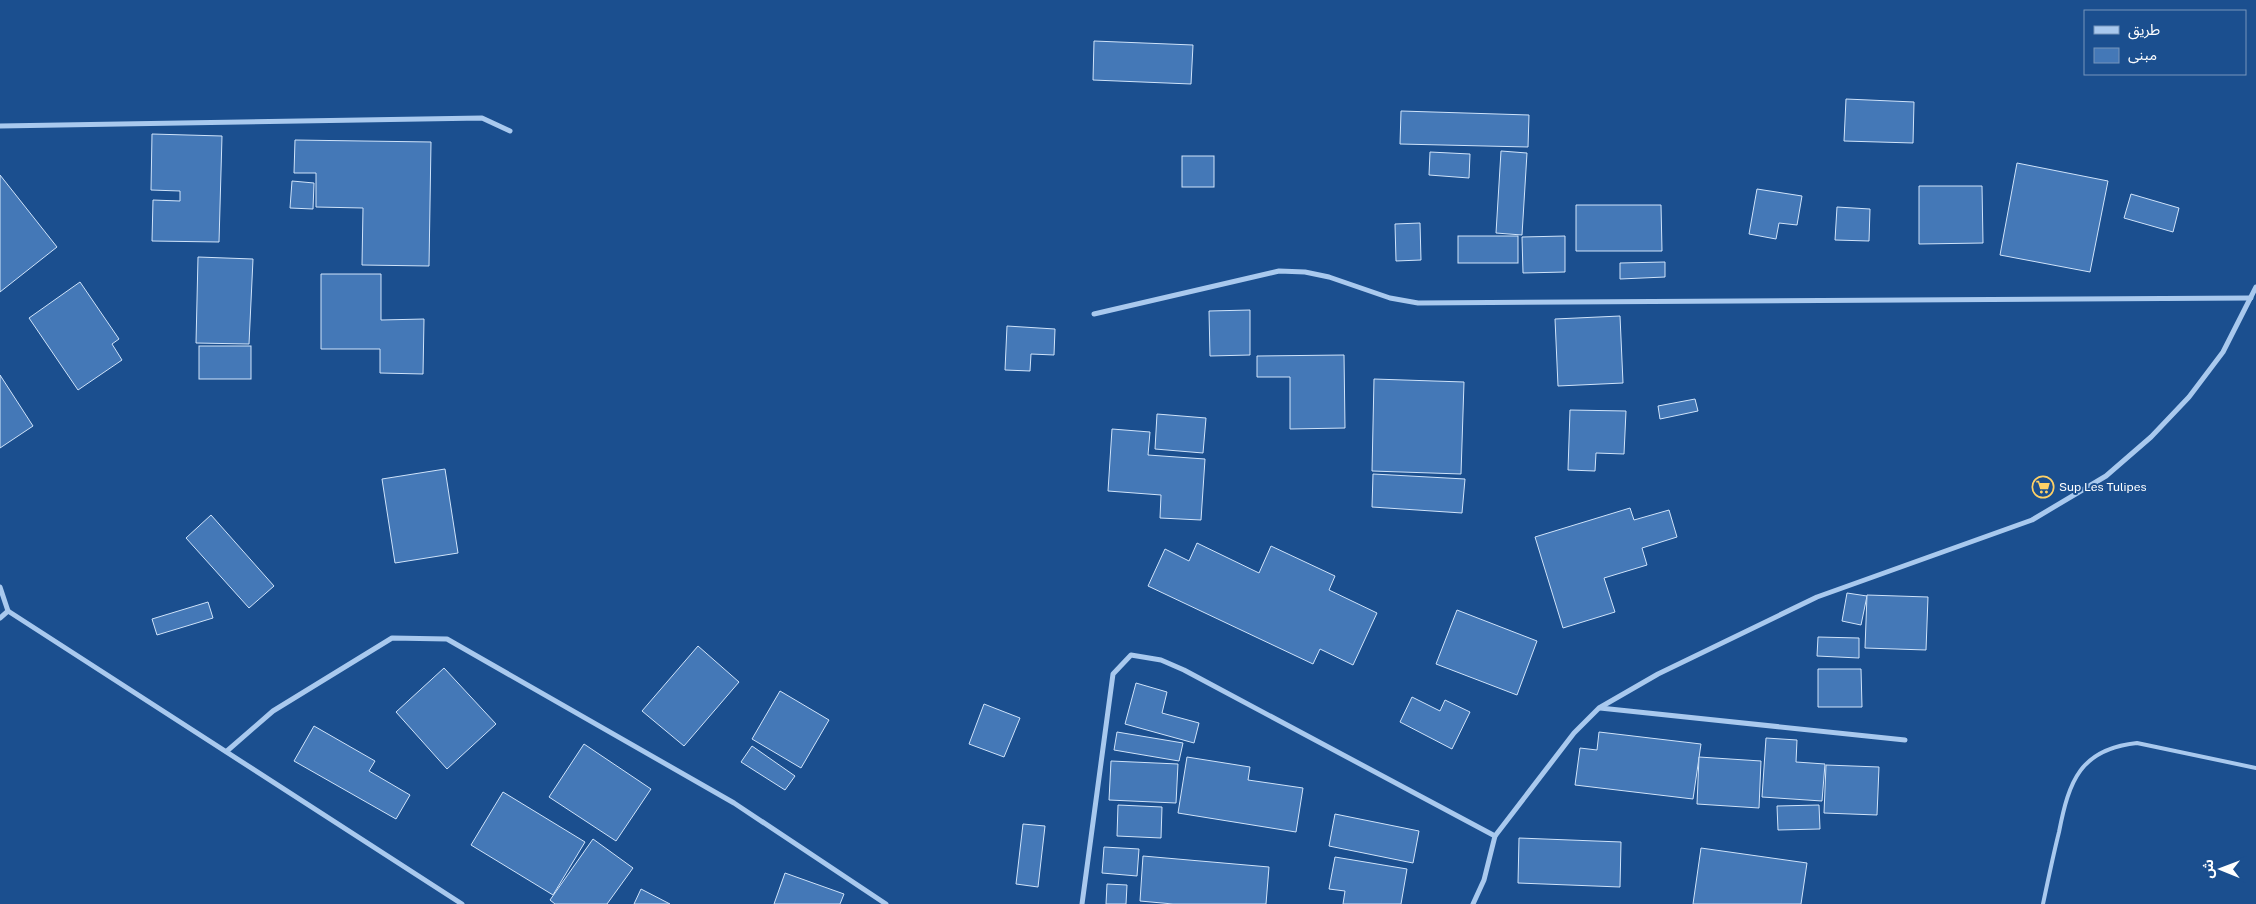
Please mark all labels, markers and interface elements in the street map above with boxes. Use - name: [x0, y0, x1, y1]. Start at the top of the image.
- legend: [2084, 10, 2246, 75]
- text: طريق: [2128, 21, 2160, 40]
- text: مبنى: [2128, 46, 2157, 64]
- supermarket icon: Sup Les Tulipes: [2031, 475, 2055, 499]
- place label: Sup Les Tulipes: [2059, 480, 2147, 494]
- north arrow: [2196, 844, 2246, 894]
- text: ش: [2200, 859, 2216, 879]

